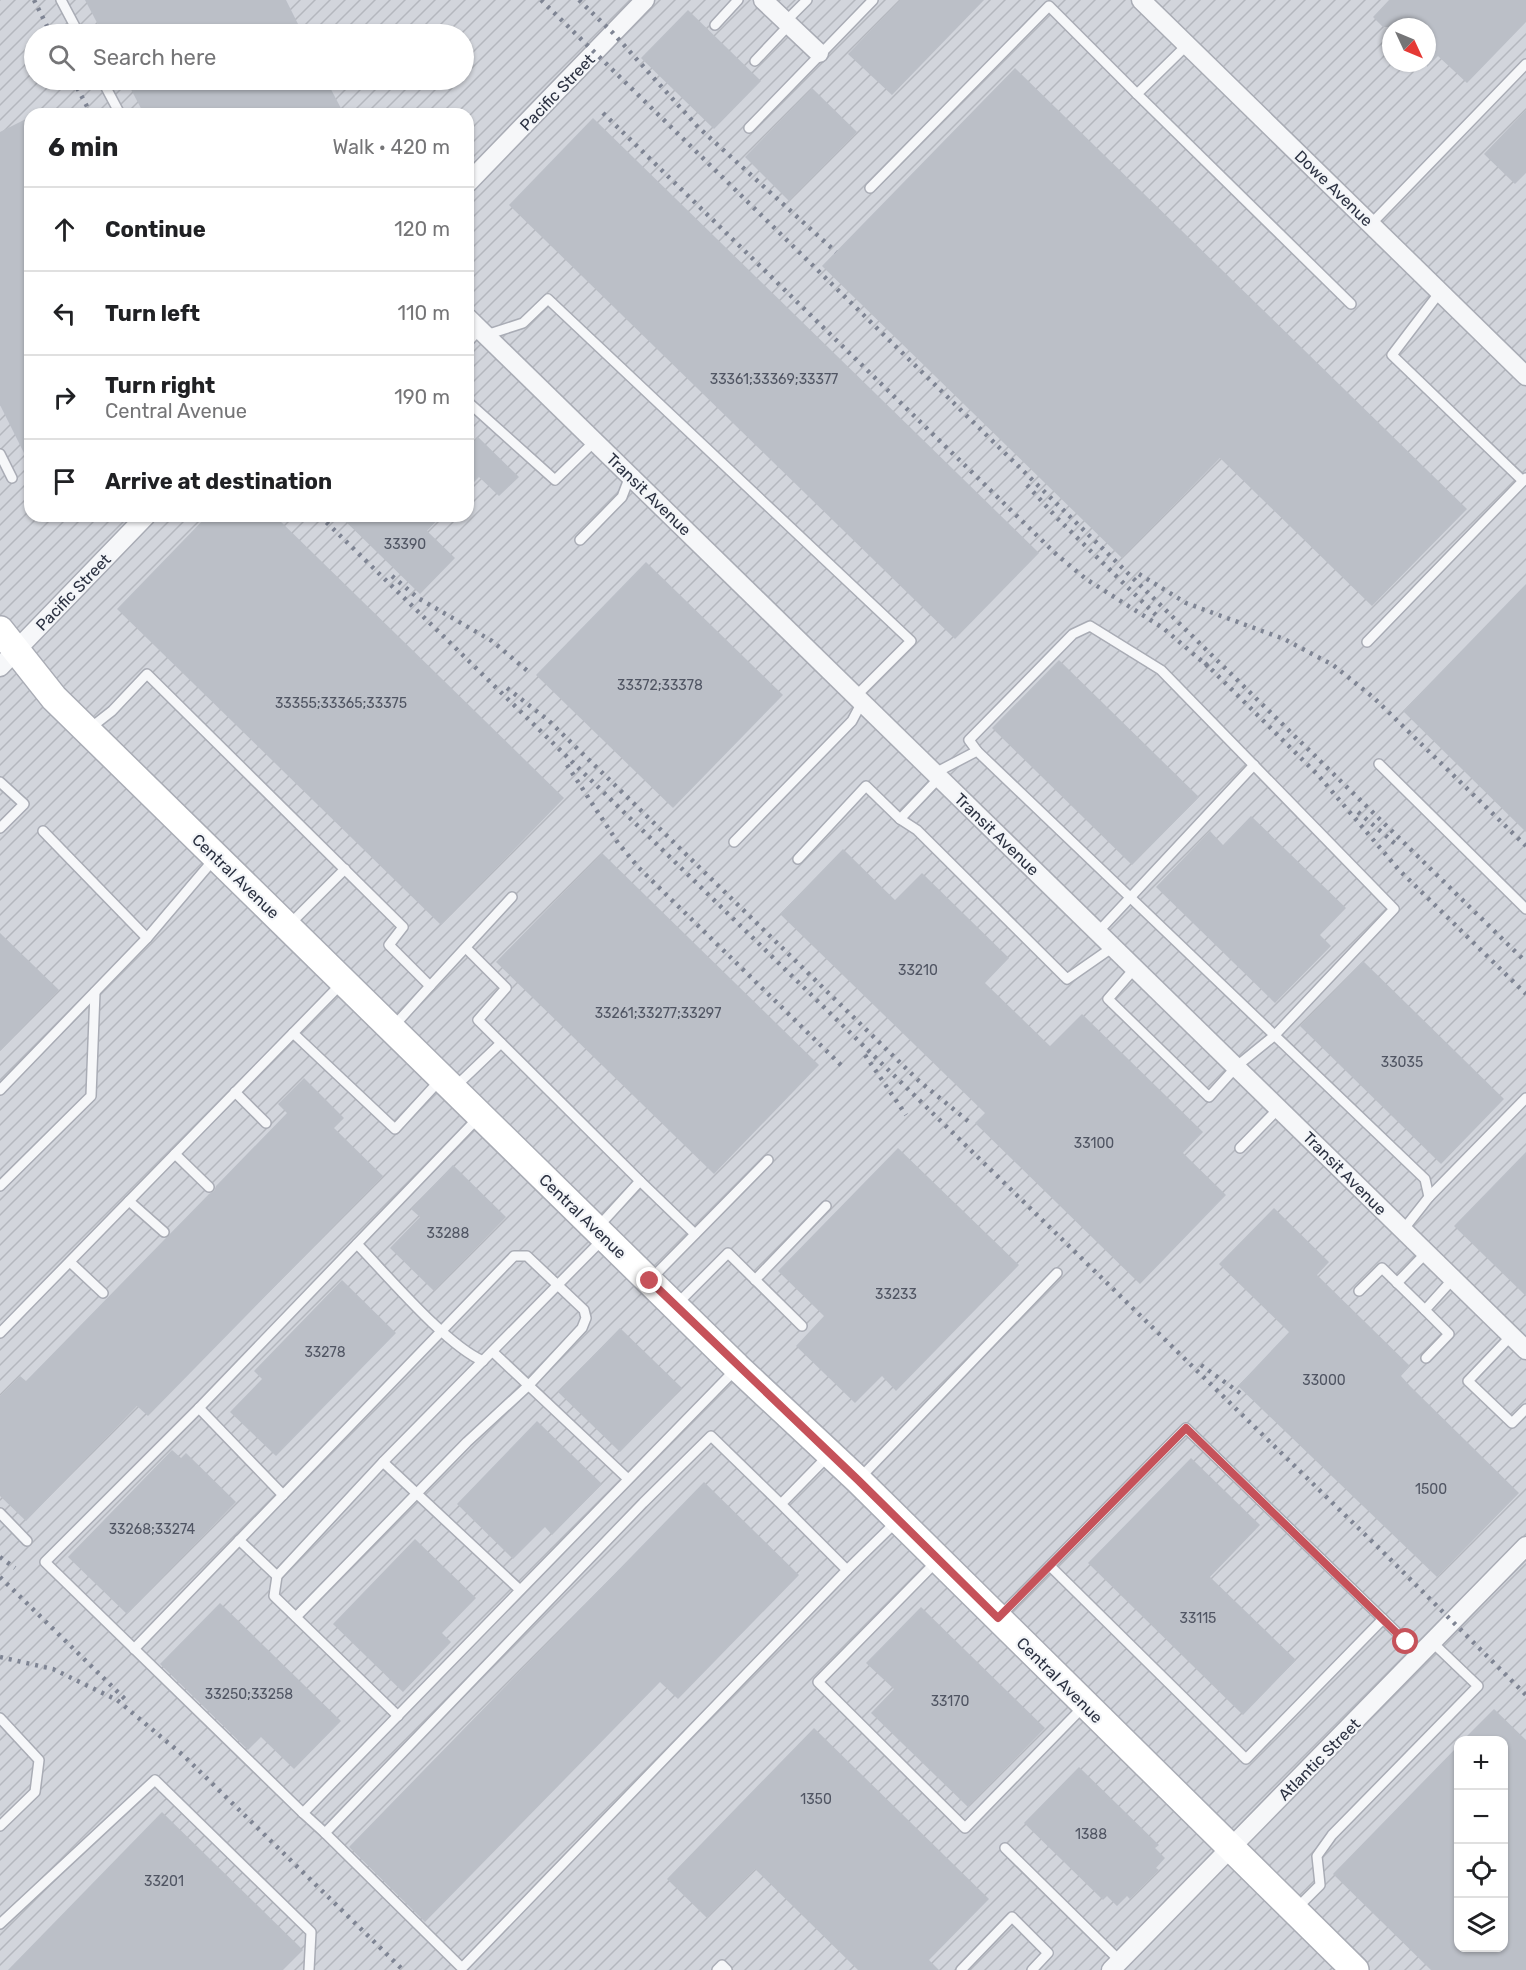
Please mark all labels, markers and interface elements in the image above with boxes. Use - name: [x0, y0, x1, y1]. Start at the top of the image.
- north arrow: [1382, 18, 1436, 72]
- search box: [24, 24, 474, 90]
- icon: search: [45, 41, 78, 74]
- text: Search here: [93, 44, 216, 71]
- street label: Pacific Street: [516, 50, 599, 135]
- text: 6 min: [48, 132, 118, 163]
- text: Walk · 420 m: [332, 135, 450, 159]
- street label: Dowe Avenue: [1291, 146, 1377, 230]
- icon: ahead: [48, 213, 81, 246]
- text: Continue: [105, 216, 206, 243]
- text: 120 m: [394, 217, 450, 241]
- icon: left: [48, 297, 81, 330]
- text: Turn left: [105, 300, 200, 327]
- text: 110 m: [398, 301, 450, 325]
- house number: 33361;33369;33377: [710, 371, 838, 388]
- text: Turn right: [105, 372, 215, 399]
- icon: right: [48, 381, 81, 414]
- text: 190 m: [394, 385, 450, 409]
- text: Central Avenue: [105, 399, 247, 423]
- street label: Transit Avenue: [602, 449, 695, 540]
- icon: arrive: [48, 465, 81, 498]
- text: Arrive at destination: [105, 468, 332, 495]
- house number: 33390: [384, 536, 426, 553]
- street label: Pacific Street: [32, 550, 115, 635]
- house number: 33372;33378: [617, 677, 703, 694]
- house number: 33355;33365;33375: [275, 695, 407, 712]
- street label: Transit Avenue: [950, 789, 1043, 880]
- street label: Central Avenue: [188, 830, 283, 923]
- house number: 33210: [898, 962, 938, 979]
- house number: 33261;33277;33297: [595, 1005, 721, 1022]
- house number: 33035: [1381, 1054, 1423, 1071]
- street label: Transit Avenue: [1299, 1128, 1390, 1219]
- house number: 33100: [1074, 1135, 1114, 1152]
- street label: Central Avenue: [535, 1170, 630, 1263]
- house number: 33288: [427, 1225, 470, 1242]
- route end: [636, 1267, 662, 1293]
- house number: 33233: [875, 1286, 917, 1303]
- house number: 33278: [304, 1344, 346, 1361]
- house number: 33000: [1302, 1372, 1346, 1389]
- house number: 1500: [1415, 1481, 1447, 1498]
- house number: 33268;33274: [109, 1521, 196, 1538]
- house number: 33115: [1180, 1610, 1216, 1627]
- route start: [1392, 1628, 1418, 1654]
- street label: Central Avenue: [1013, 1633, 1107, 1727]
- house number: 33250;33258: [205, 1686, 293, 1703]
- house number: 33170: [931, 1693, 969, 1710]
- street label: Atlantic Street: [1274, 1714, 1364, 1804]
- map controls: [1454, 1736, 1508, 1952]
- button: +: [1454, 1736, 1508, 1790]
- button: −: [1454, 1790, 1508, 1844]
- house number: 1350: [800, 1791, 832, 1808]
- house number: 1388: [1075, 1826, 1107, 1843]
- button: locate: [1454, 1844, 1508, 1898]
- house number: 33201: [144, 1873, 184, 1890]
- button: layers: [1454, 1898, 1508, 1952]

